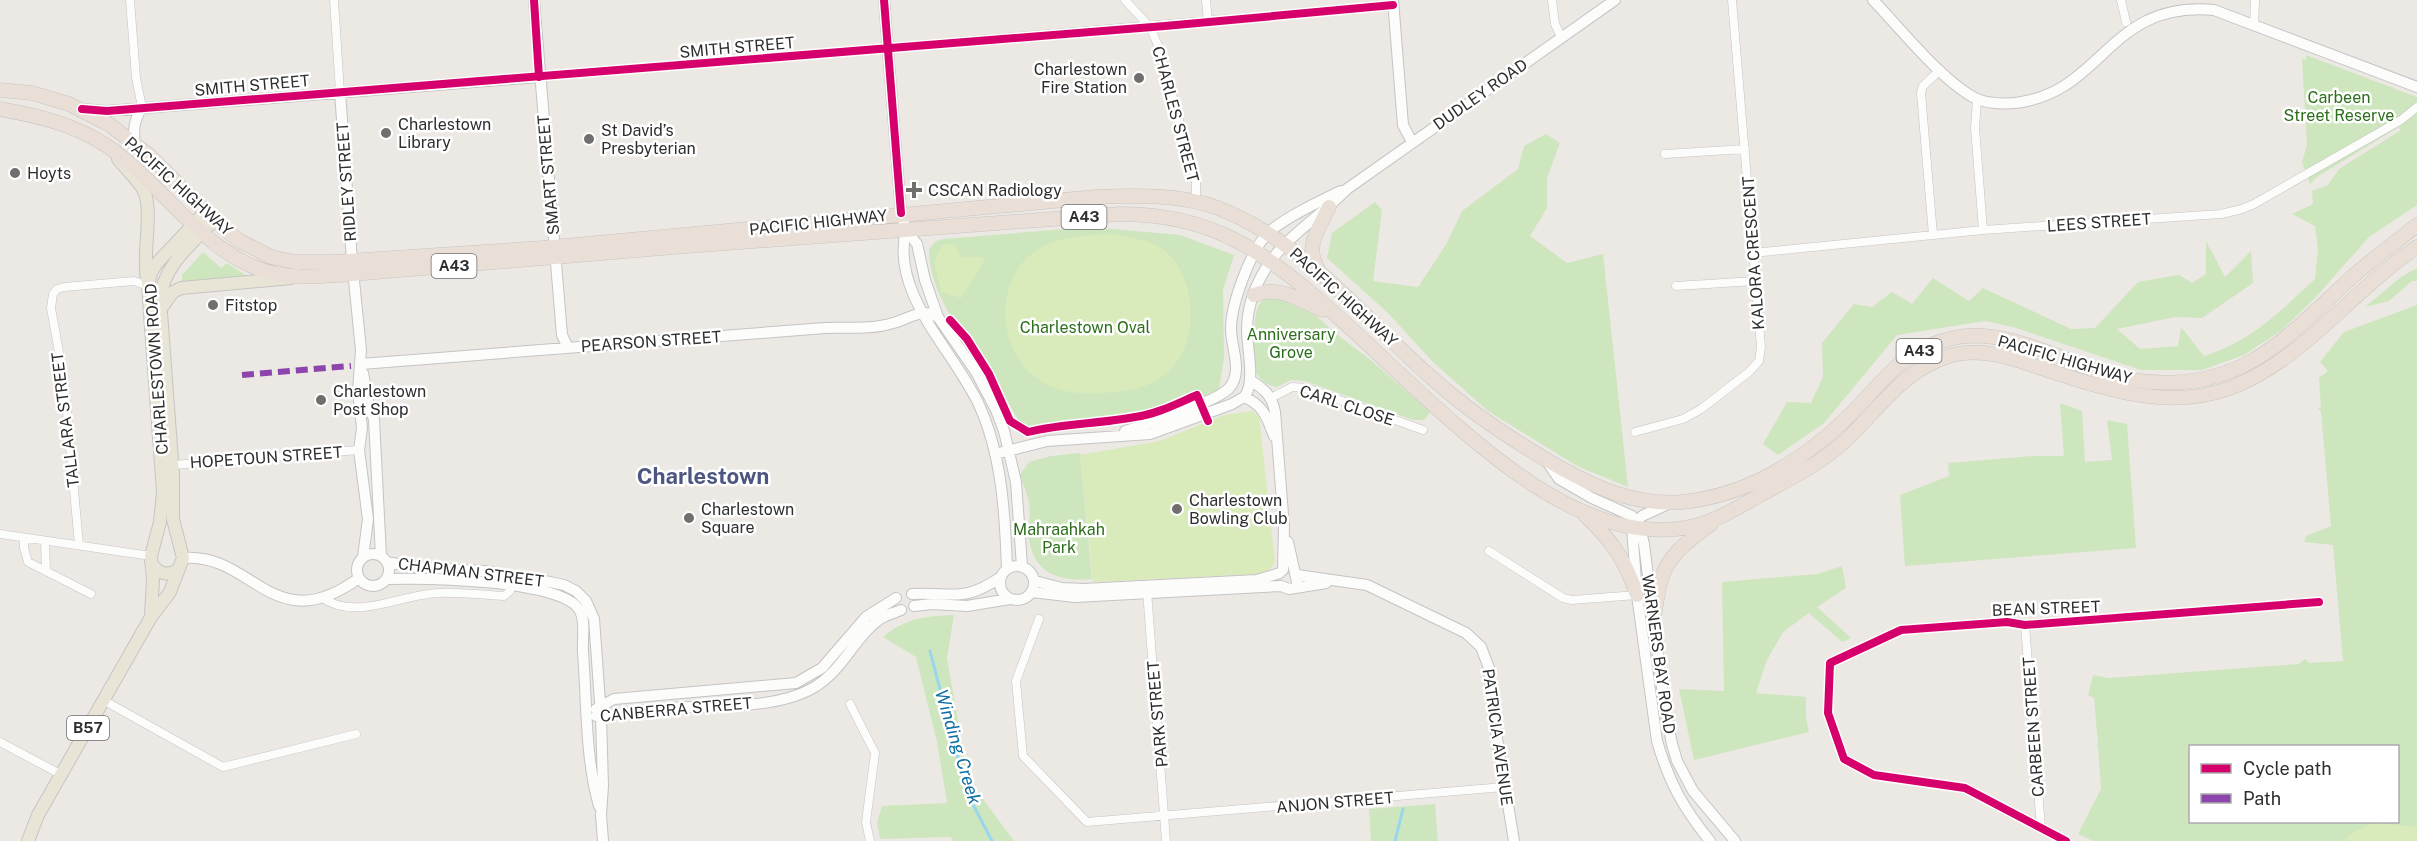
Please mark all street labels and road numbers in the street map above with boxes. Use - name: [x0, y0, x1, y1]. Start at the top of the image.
- street label: SMITH STREET: [679, 33, 796, 62]
- street label: CHARLES STREET: [1148, 44, 1203, 185]
- street label: DUDLEY ROAD: [1430, 55, 1531, 134]
- street label: SMITH STREET: [194, 71, 311, 100]
- street label: SMART STREET: [534, 113, 563, 236]
- street label: RIDLEY STREET: [333, 121, 360, 242]
- street label: PACIFIC HIGHWAY: [121, 133, 237, 240]
- street label: KALORA CRESCENT: [1739, 175, 1768, 331]
- road number: A43: [1062, 205, 1106, 229]
- street label: PACIFIC HIGHWAY: [748, 206, 888, 239]
- street label: LEES STREET: [2046, 209, 2152, 236]
- street label: PACIFIC HIGHWAY: [1286, 244, 1402, 351]
- road number: A43: [432, 254, 476, 278]
- street label: CHARLESTOWN ROAD: [141, 283, 172, 455]
- street label: PEARSON STREET: [580, 327, 722, 356]
- street label: PACIFIC HIGHWAY: [1996, 331, 2134, 388]
- road number: A43: [1896, 339, 1942, 363]
- street label: TALLARA STREET: [48, 351, 83, 489]
- street label: CARL CLOSE: [1297, 381, 1397, 430]
- street label: HOPETOUN STREET: [189, 443, 343, 472]
- street label: CHAPMAN STREET: [397, 554, 545, 591]
- street label: WARNERS BAY ROAD: [1638, 573, 1679, 735]
- street label: BEAN STREET: [1991, 597, 2101, 620]
- street label: CARBEEN STREET: [2019, 656, 2048, 798]
- street label: PARK STREET: [1143, 659, 1172, 768]
- street label: PATRICIA AVENUE: [1478, 667, 1517, 807]
- street label: CANBERRA STREET: [599, 693, 753, 726]
- road number: B57: [67, 716, 109, 740]
- street label: ANJON STREET: [1276, 788, 1395, 817]

